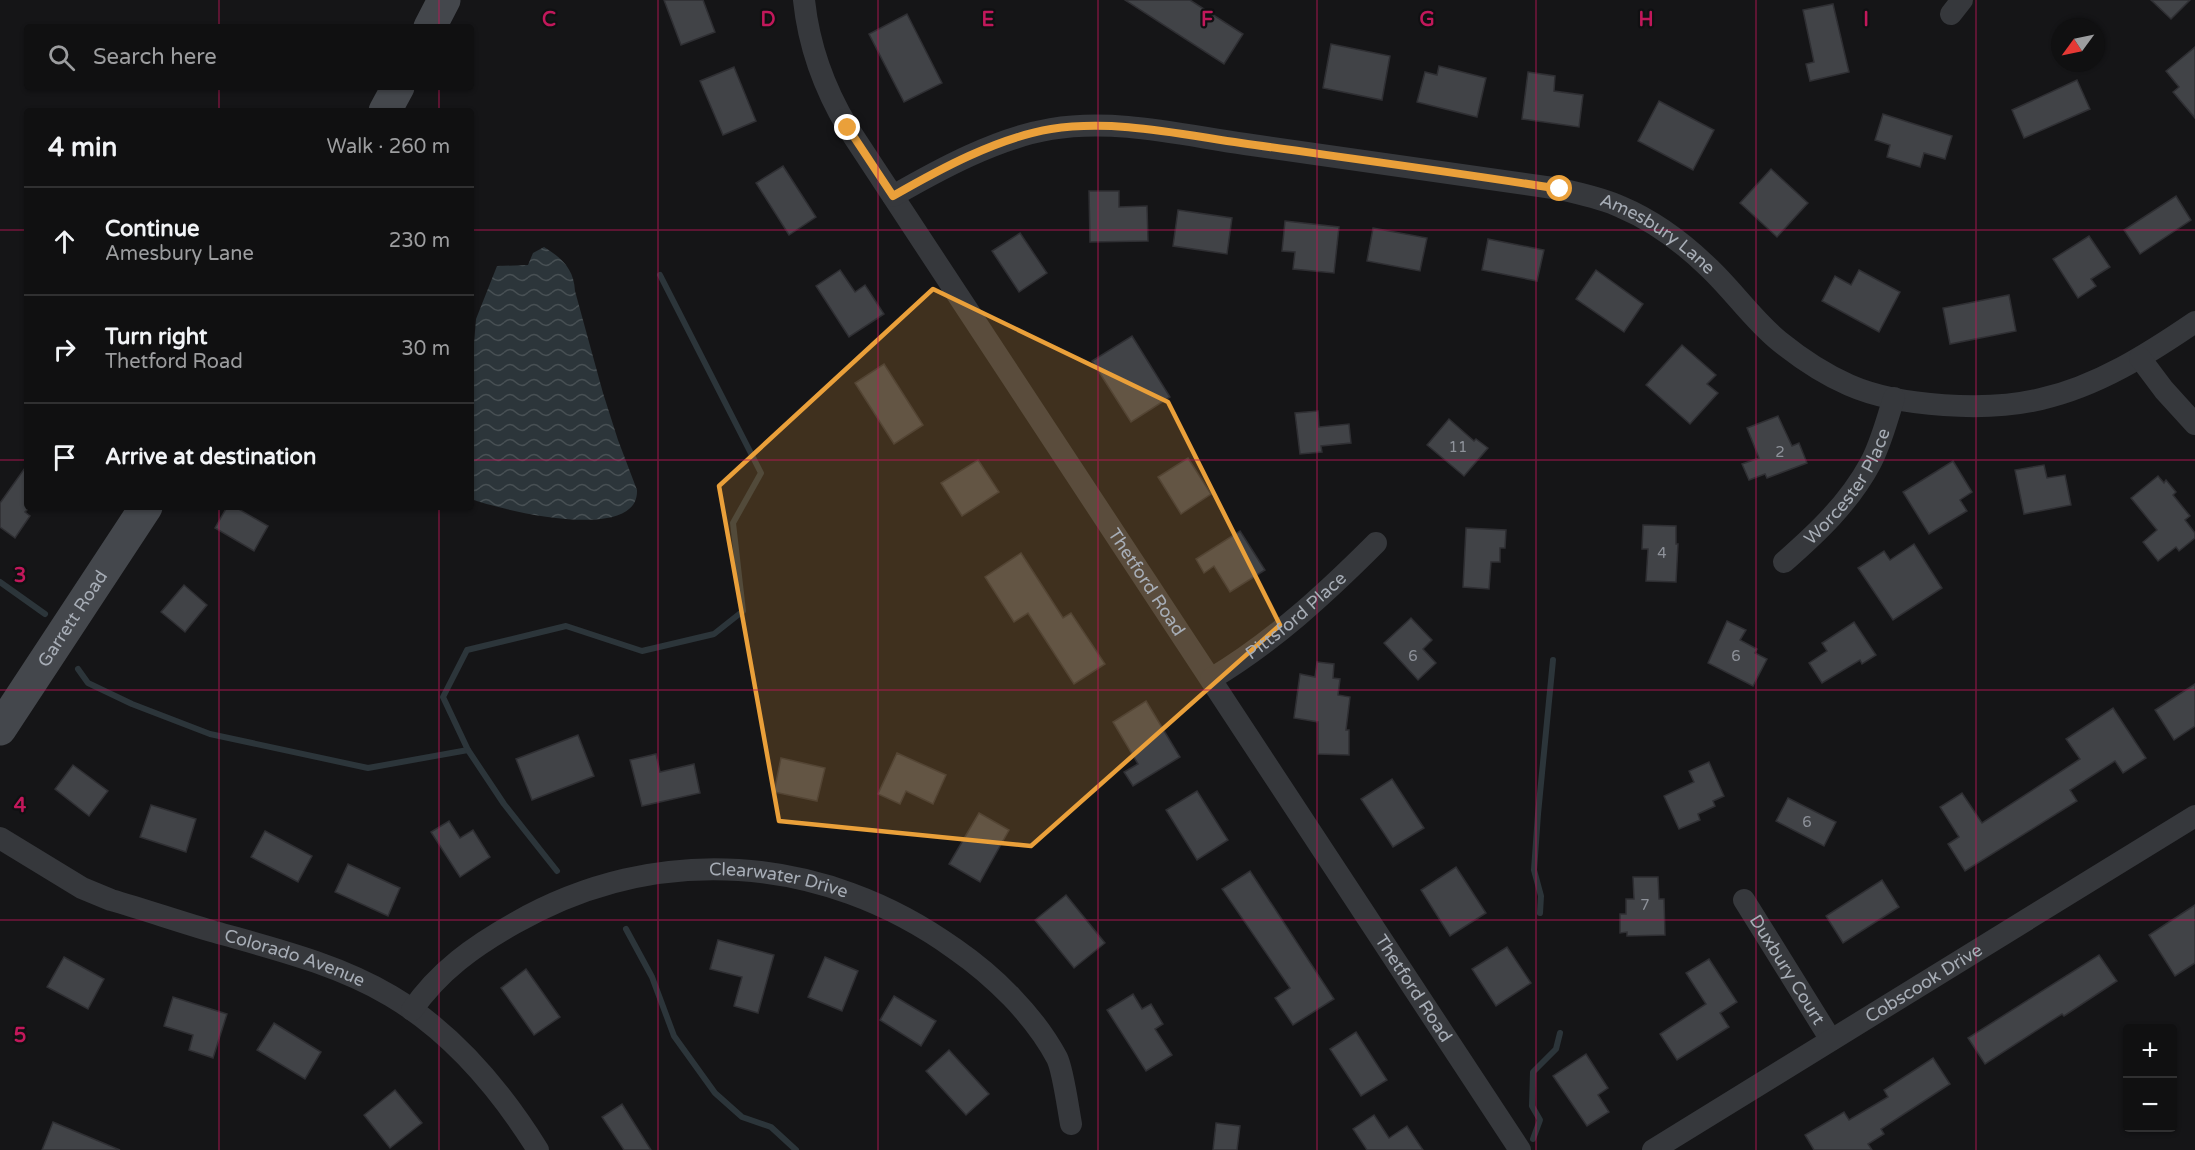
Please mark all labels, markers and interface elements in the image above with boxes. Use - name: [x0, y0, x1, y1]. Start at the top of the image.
- text: C: [542, 8, 556, 32]
- text: D: [760, 8, 776, 32]
- text: E: [982, 8, 995, 32]
- text: F: [1201, 8, 1213, 32]
- text: G: [1419, 8, 1435, 32]
- text: H: [1638, 8, 1654, 32]
- text: I: [1863, 8, 1869, 32]
- north arrow: [2051, 18, 2105, 72]
- search box: [24, 24, 474, 90]
- icon: search: [45, 41, 78, 74]
- text: Search here: [93, 44, 217, 70]
- route end: [834, 114, 860, 140]
- text: 4 min: [48, 132, 117, 163]
- text: Walk · 260 m: [327, 135, 450, 159]
- route start: [1546, 175, 1572, 201]
- street label: Amesbury Lane: [1597, 189, 1720, 279]
- text: Continue: [105, 216, 200, 242]
- icon: ahead: [48, 225, 81, 258]
- text: 230 m: [389, 229, 450, 253]
- text: Amesbury Lane: [105, 242, 254, 266]
- text: Turn right: [105, 324, 207, 350]
- icon: right: [48, 333, 81, 366]
- text: 30 m: [401, 337, 450, 361]
- text: Thetford Road: [105, 350, 243, 374]
- street label: Worcester Place: [1799, 425, 1895, 549]
- house number: 11: [1449, 438, 1467, 456]
- icon: arrive: [48, 441, 81, 474]
- house number: 2: [1775, 443, 1785, 461]
- text: Arrive at destination: [105, 444, 316, 470]
- street label: Thetford Road: [1103, 524, 1190, 640]
- house number: 4: [1657, 544, 1667, 562]
- text: 3: [14, 564, 26, 588]
- street label: Garrett Road: [33, 566, 112, 671]
- street label: Pittsford Place: [1241, 567, 1351, 664]
- house number: 6: [1408, 647, 1418, 665]
- house number: 6: [1731, 647, 1741, 665]
- text: 4: [14, 794, 27, 818]
- house number: 6: [1802, 813, 1812, 831]
- street label: Clearwater Drive: [709, 858, 851, 903]
- house number: 7: [1640, 896, 1650, 914]
- street label: Duxbury Court: [1745, 911, 1830, 1029]
- street label: Colorado Avenue: [222, 924, 369, 992]
- street label: Thetford Road: [1370, 930, 1457, 1046]
- street label: Cobscook Drive: [1861, 939, 1986, 1028]
- text: 5: [14, 1024, 26, 1048]
- map controls: [2123, 1024, 2177, 1132]
- button: +: [2123, 1024, 2177, 1078]
- button: −: [2123, 1078, 2177, 1132]

